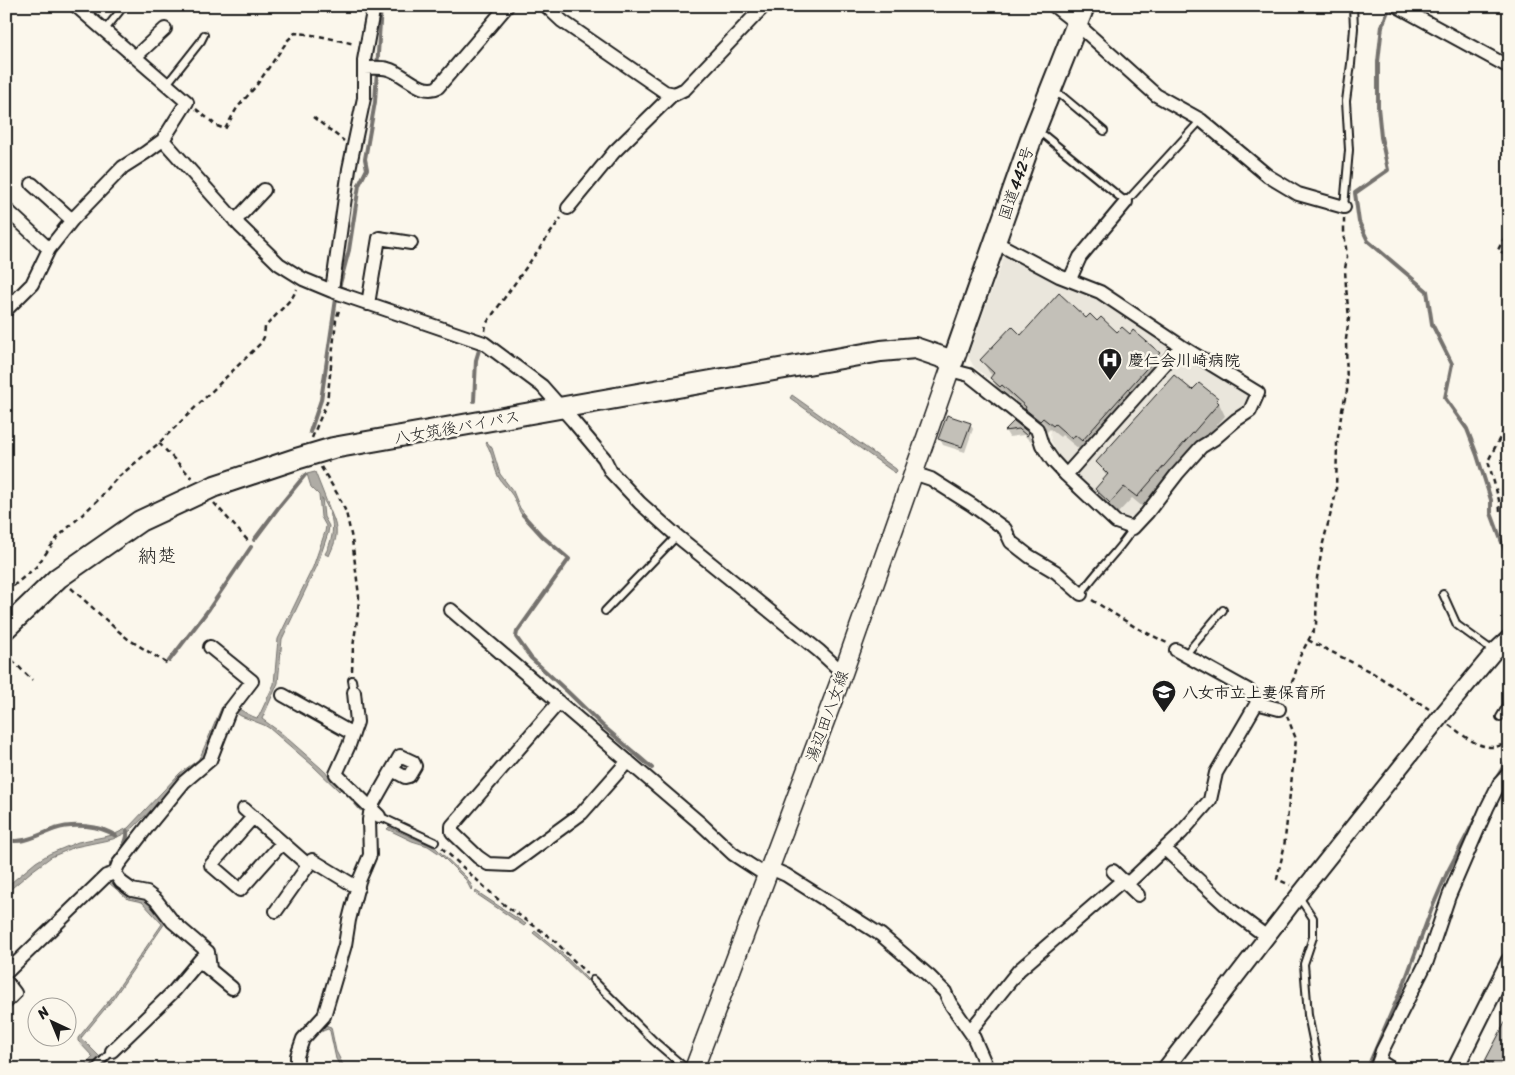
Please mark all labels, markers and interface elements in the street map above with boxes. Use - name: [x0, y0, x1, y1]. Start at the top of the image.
- street label: 国道442号: [990, 142, 1042, 224]
- place label: 慶仁会川崎病院: [1128, 346, 1240, 375]
- hospital icon: 慶仁会川崎病院: [1097, 347, 1123, 381]
- street label: 八女筑後バイパス: [392, 402, 522, 452]
- district label: 納楚: [138, 539, 176, 572]
- street label: 湯辺田八女線: [797, 666, 857, 766]
- place label: 八女市立上妻保育所: [1182, 678, 1326, 707]
- school or university icon: 八女市立上妻保育所: [1151, 679, 1177, 713]
- north arrow: [28, 998, 78, 1048]
- text: N: [30, 1000, 56, 1026]

